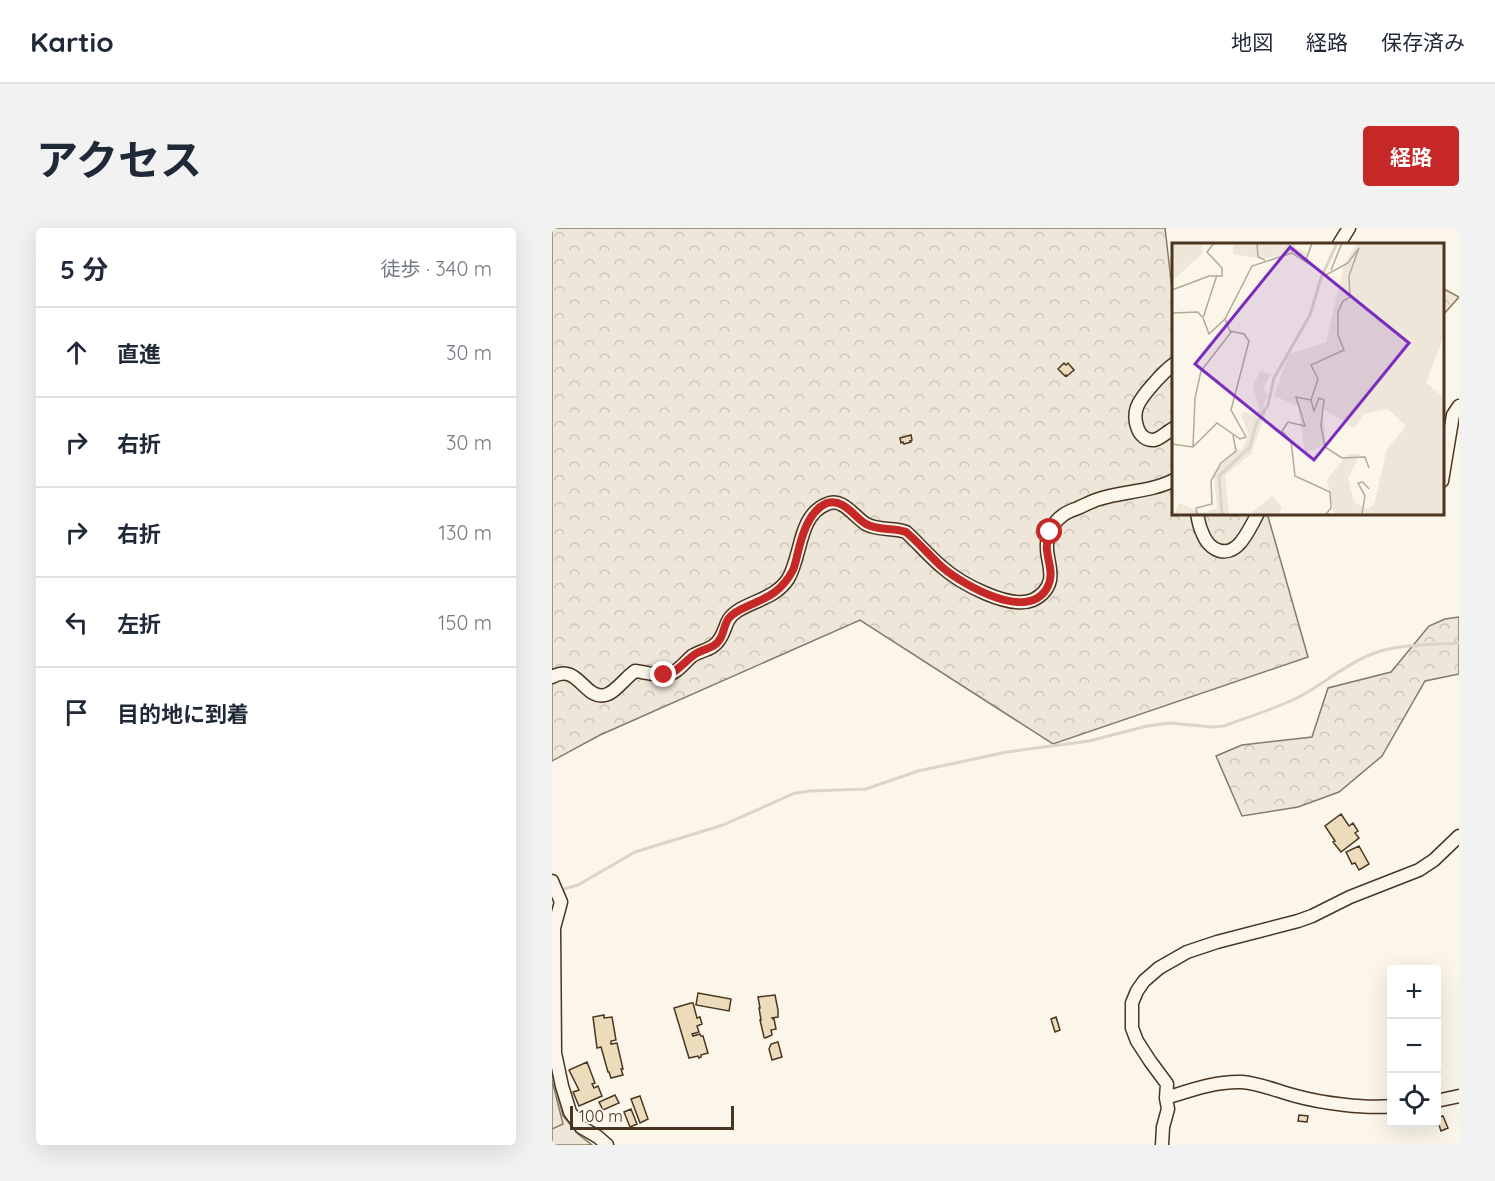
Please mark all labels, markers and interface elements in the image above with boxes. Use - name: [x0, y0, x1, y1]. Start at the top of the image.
- text: Kartio: [30, 24, 114, 59]
- text: 地図: [1231, 29, 1273, 55]
- text: 経路: [1306, 29, 1348, 55]
- text: 保存済み: [1381, 29, 1465, 55]
- button: 経路: [1363, 126, 1459, 186]
- text: アクセス: [36, 133, 202, 186]
- inset map: [1172, 243, 1444, 514]
- text: 5 分: [60, 253, 108, 286]
- text: 徒歩 · 340 m: [381, 256, 492, 281]
- icon: ahead: [60, 336, 93, 369]
- text: 直進: [117, 340, 161, 368]
- text: 30 m: [446, 340, 492, 365]
- icon: right: [60, 426, 93, 459]
- text: 右折: [117, 430, 161, 458]
- text: 30 m: [446, 430, 492, 455]
- icon: right: [60, 516, 93, 549]
- route start: [1036, 518, 1062, 544]
- text: 右折: [117, 520, 161, 548]
- text: 130 m: [439, 520, 492, 545]
- icon: left: [60, 606, 93, 639]
- text: 左折: [117, 610, 161, 638]
- text: 150 m: [438, 610, 492, 635]
- route end: [650, 661, 676, 687]
- icon: arrive: [60, 696, 93, 729]
- text: 目的地に到着: [117, 700, 249, 728]
- map controls: [1387, 965, 1441, 1127]
- button: +: [1387, 965, 1441, 1019]
- button: −: [1387, 1019, 1441, 1073]
- button: locate: [1387, 1073, 1441, 1127]
- scale bar: [570, 1103, 734, 1130]
- text: 100 m: [579, 1106, 623, 1126]

